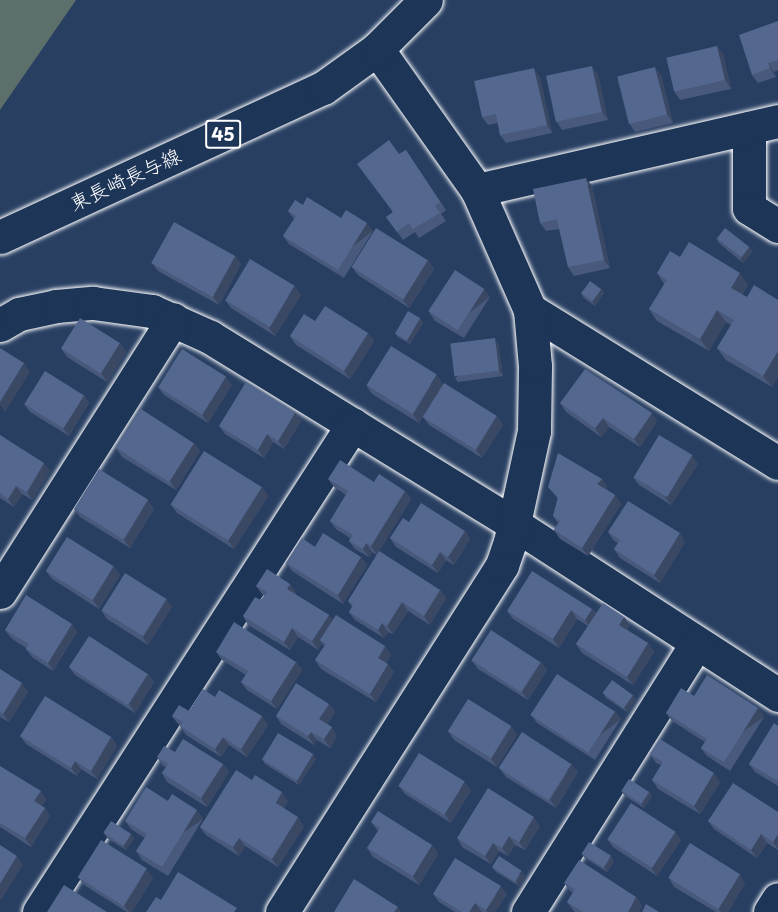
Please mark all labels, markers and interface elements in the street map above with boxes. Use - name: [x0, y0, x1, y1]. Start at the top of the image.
- road number: 45: [205, 119, 241, 149]
- street label: 東長崎長与線: [66, 143, 184, 215]

